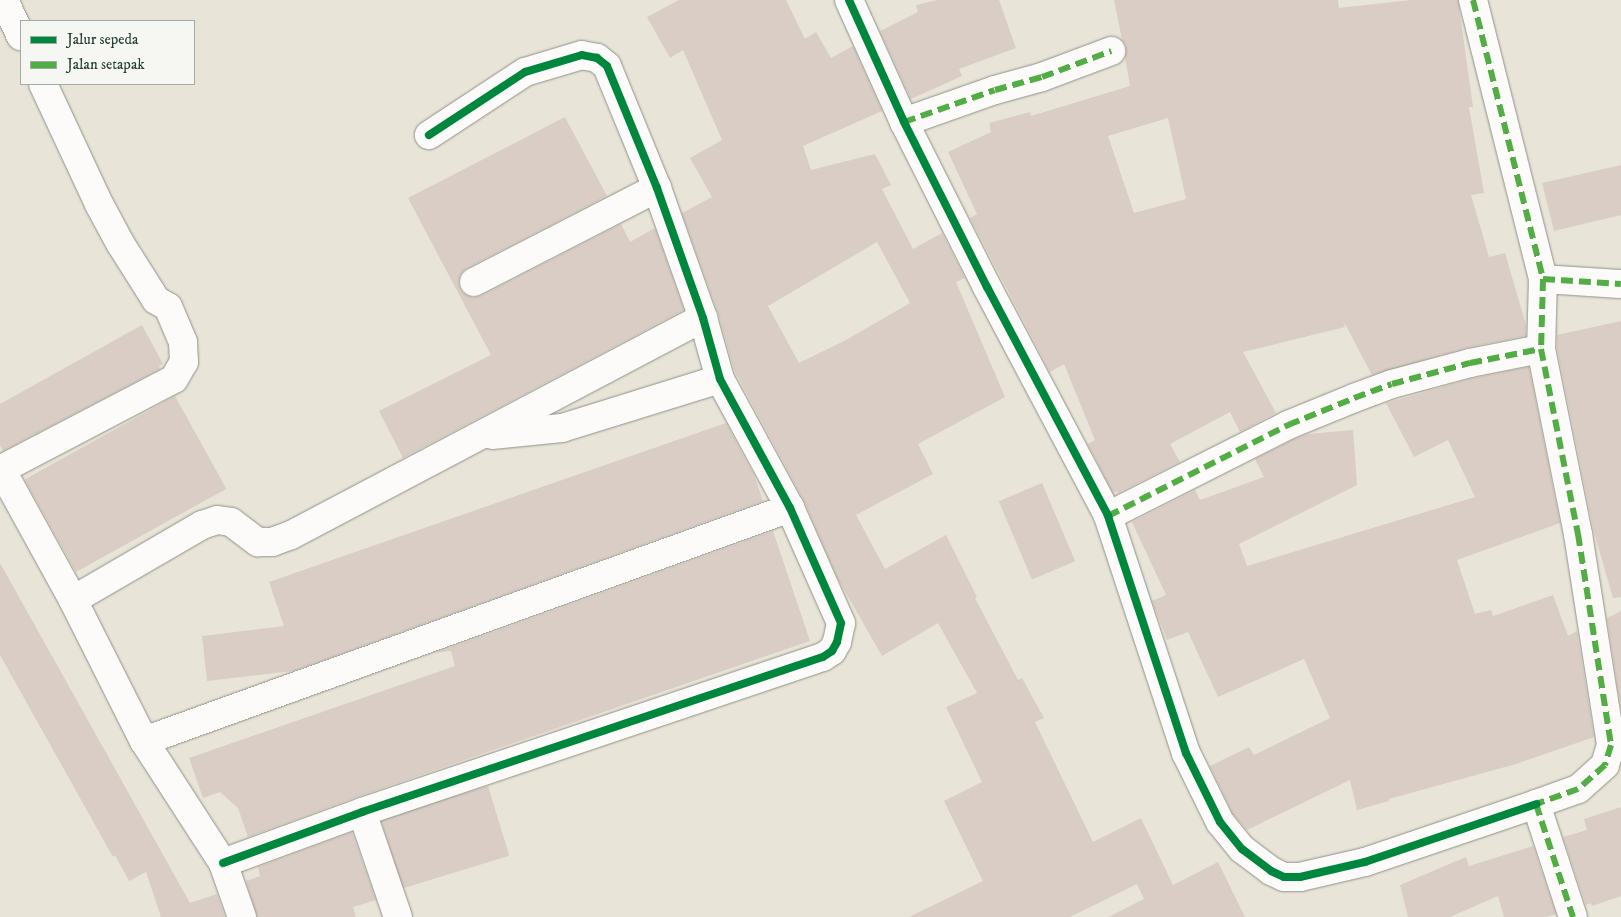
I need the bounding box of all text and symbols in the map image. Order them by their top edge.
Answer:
legend [20,20,195,85]
text: Jalur sepeda [67,30,138,49]
text: Jalan setapak [67,55,145,74]

